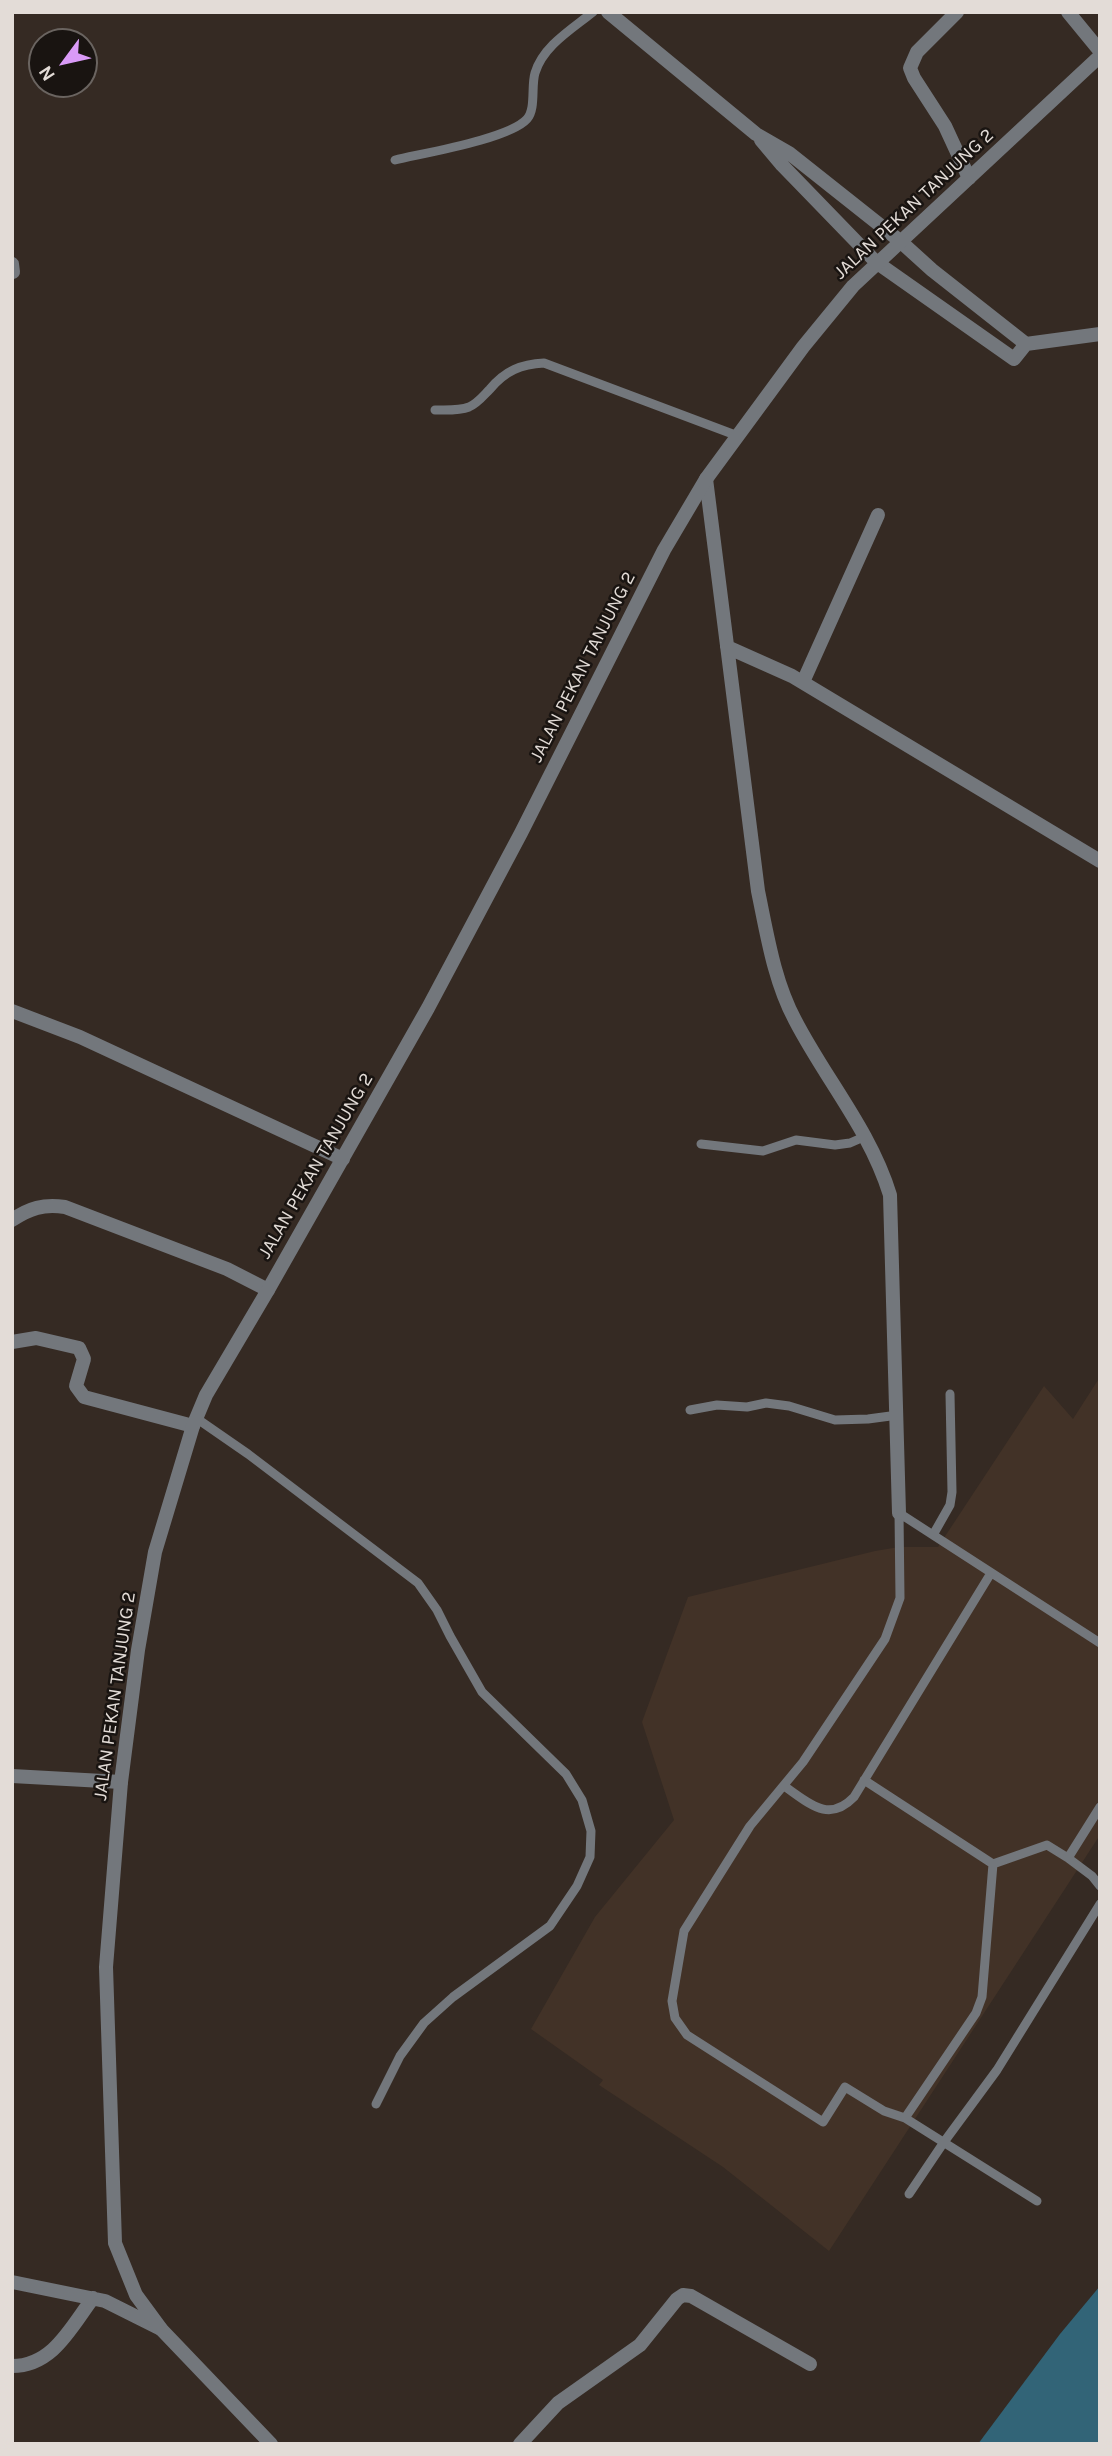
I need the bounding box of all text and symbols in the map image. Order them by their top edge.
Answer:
north arrow [28,28,98,98]
text: N [34,62,60,85]
street label: JALAN PEKAN TANJUNG 2 [829,124,999,284]
street label: JALAN PEKAN TANJUNG 2 [525,568,641,766]
street label: JALAN PEKAN TANJUNG 2 [253,1069,379,1263]
street label: JALAN PEKAN TANJUNG 2 [89,1590,141,1802]

